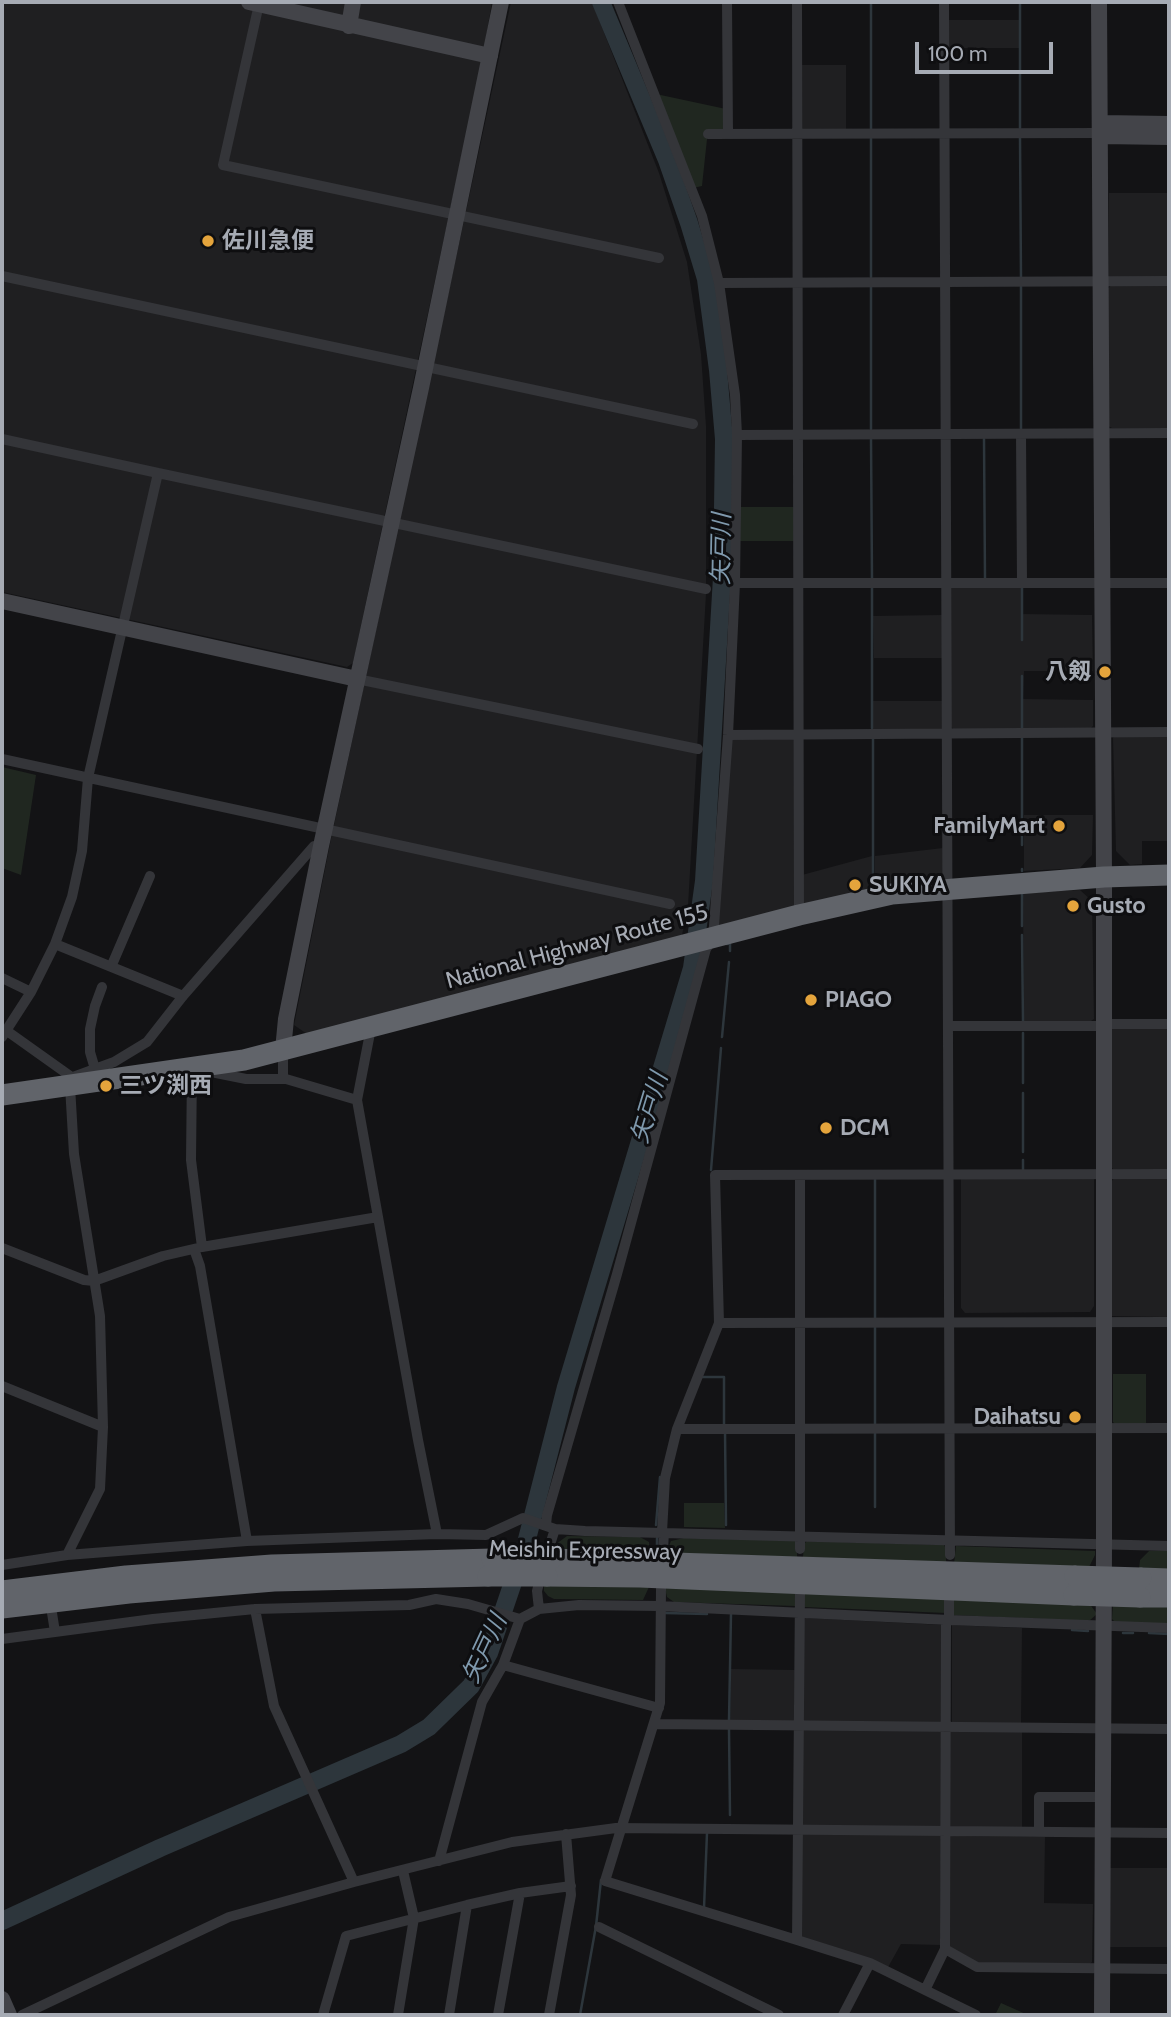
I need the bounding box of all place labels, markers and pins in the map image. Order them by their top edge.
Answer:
place label: 佐川急便 [222,227,314,255]
marker: 佐川急便 [200,233,216,249]
place label: 八剱 [1045,658,1091,686]
marker: 八剱 [1097,664,1113,680]
place label: FamilyMart [933,812,1045,840]
marker: FamilyMart [1051,818,1067,834]
place label: SUKIYA [869,871,947,899]
marker: SUKIYA [847,877,863,893]
place label: Gusto [1087,892,1146,920]
marker: Gusto [1065,898,1081,914]
place label: PIAGO [825,986,892,1014]
marker: PIAGO [803,992,819,1008]
place label: 三ツ渕西 [120,1072,212,1100]
marker: 三ツ渕西 [98,1078,114,1094]
place label: DCM [840,1114,890,1142]
marker: DCM [818,1120,834,1136]
place label: Daihatsu [973,1403,1061,1431]
marker: Daihatsu [1067,1409,1083,1425]

